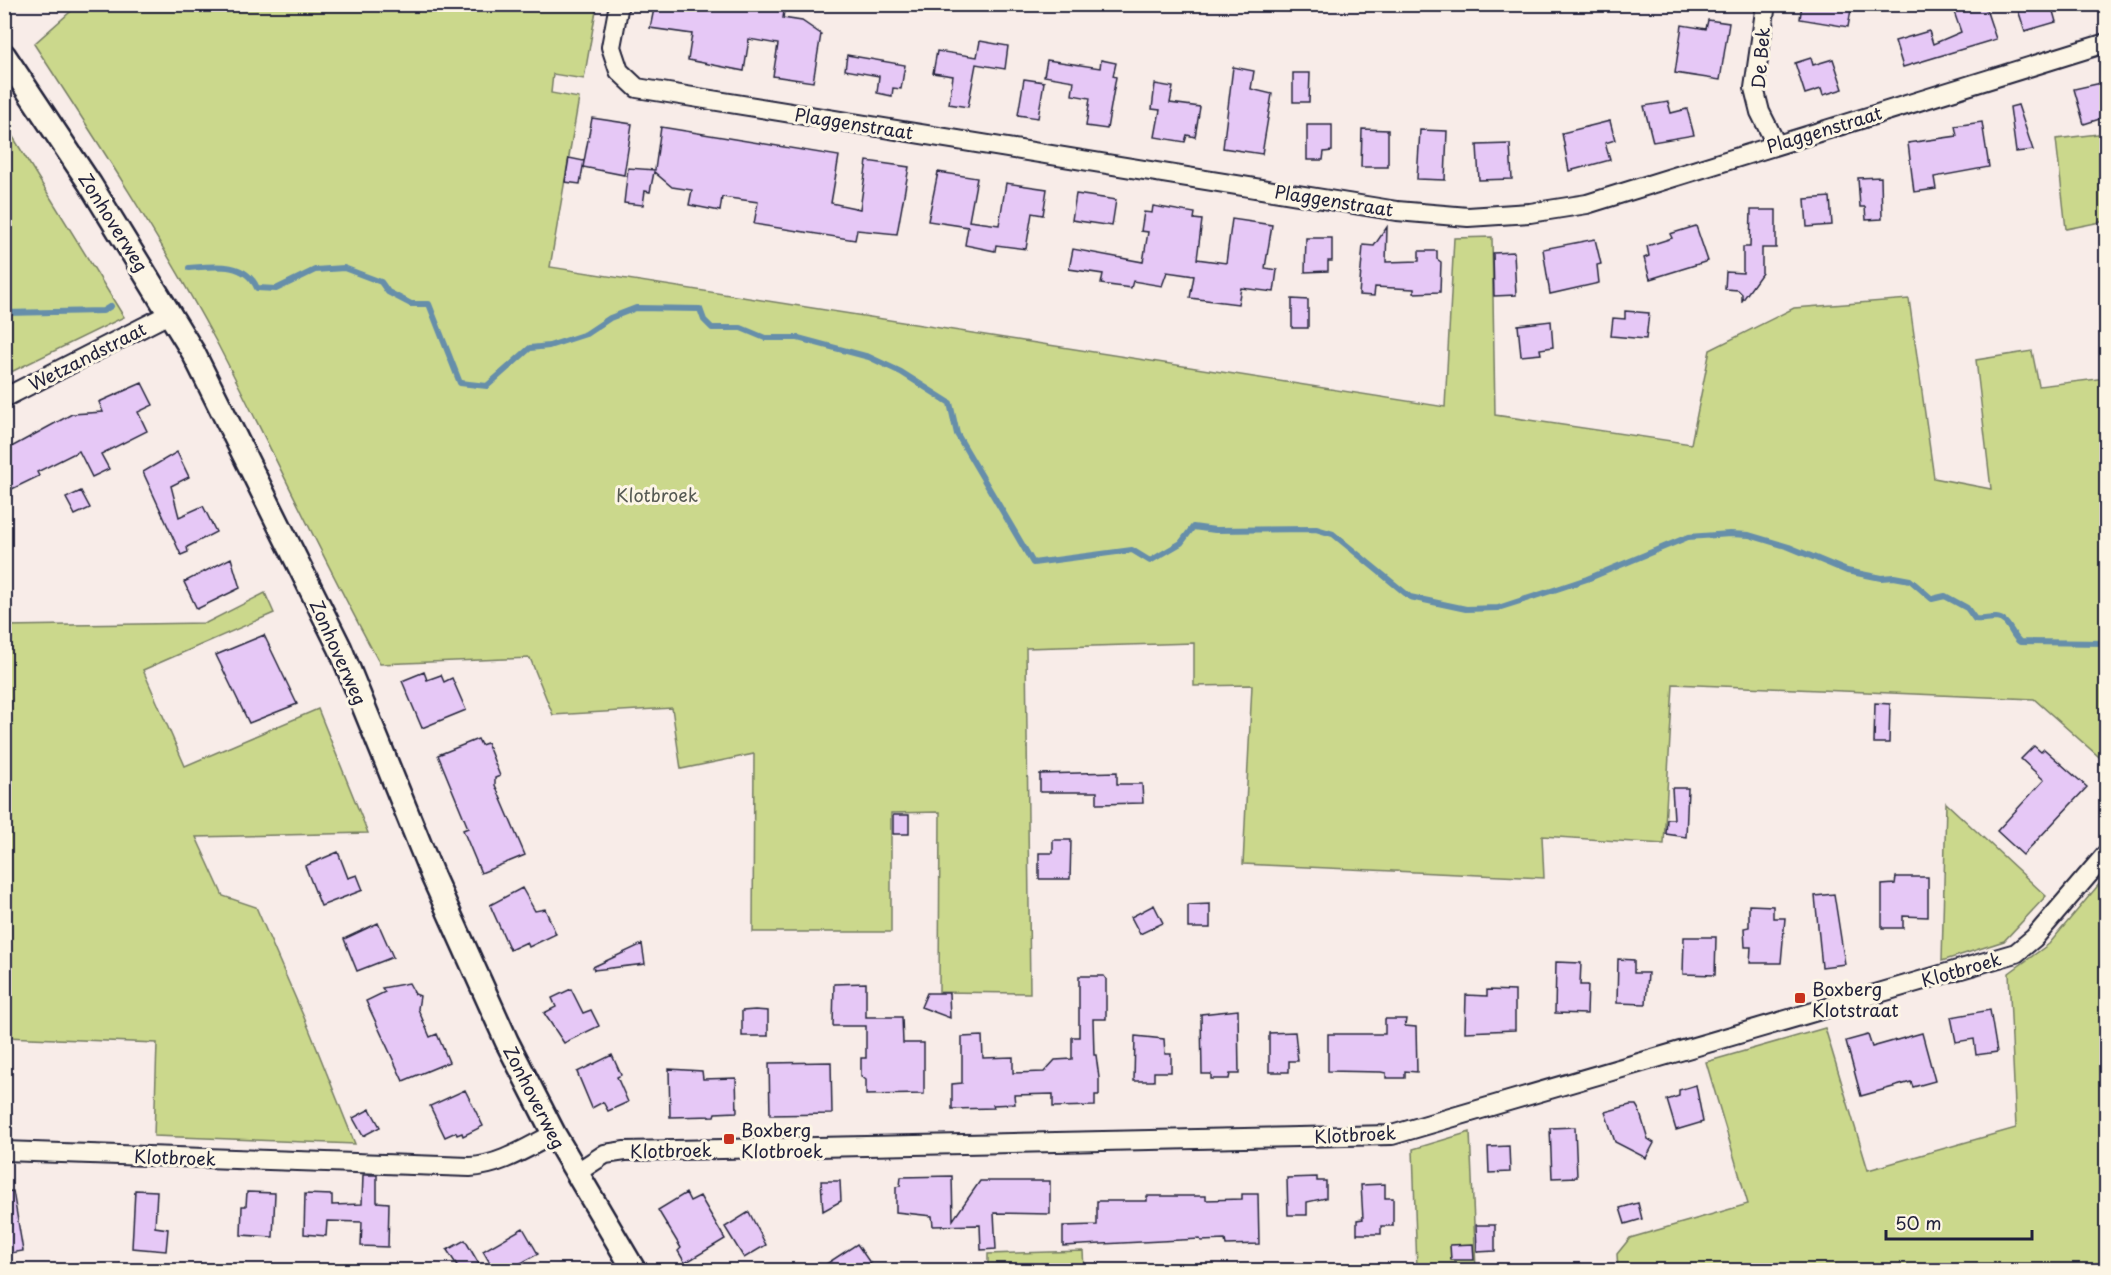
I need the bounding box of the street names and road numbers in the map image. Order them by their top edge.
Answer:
street label: De Bek [1744,26,1776,90]
street label: Plaggenstraat [1763,99,1885,159]
street label: Plaggenstraat [793,100,915,146]
street label: Zonhoverweg [73,167,155,277]
street label: Plaggenstraat [1273,177,1395,223]
street label: Wetzandstraat [24,315,151,397]
street label: Zonhoverweg [304,595,374,709]
street label: Klotbroek [1918,945,2004,993]
street label: Zonhoverweg [497,1041,573,1153]
street label: Klotbroek [1313,1118,1397,1150]
street label: Klotbroek [630,1136,712,1164]
street label: Klotbroek [134,1142,216,1172]

